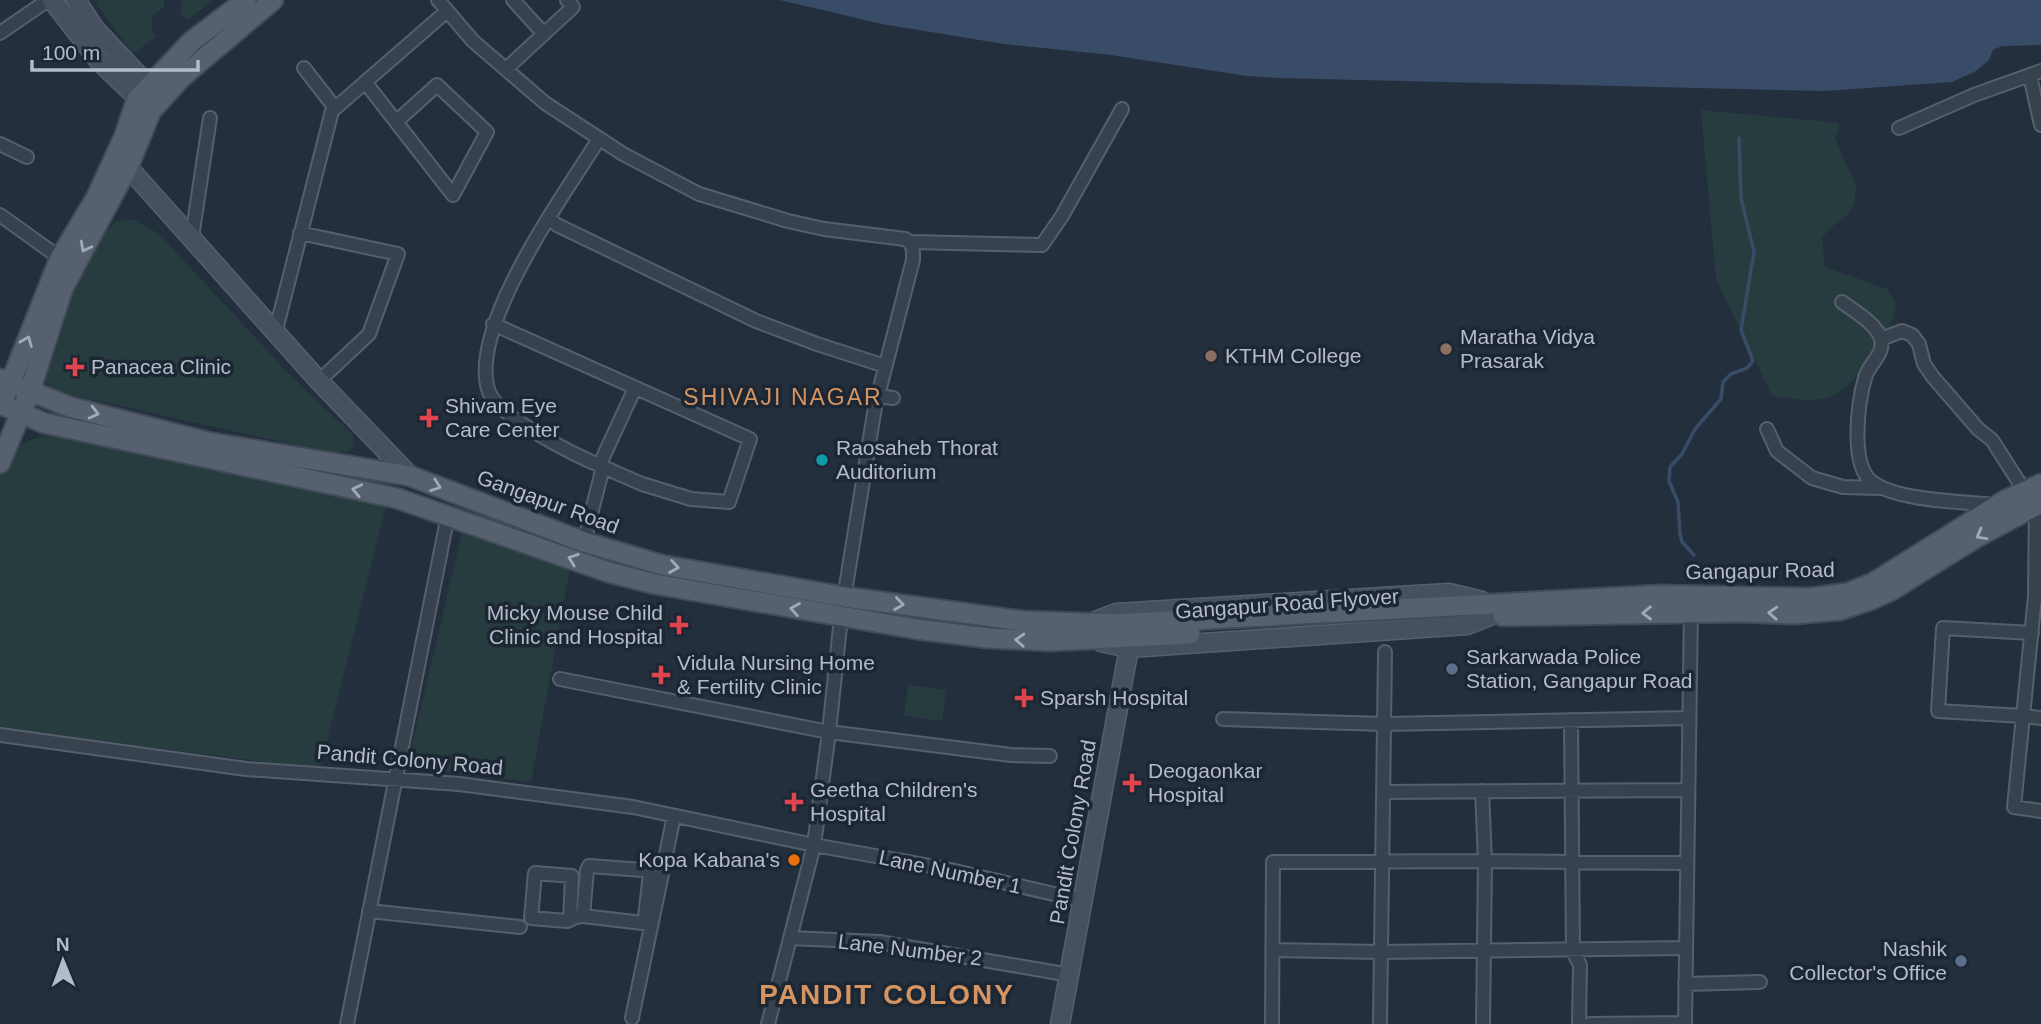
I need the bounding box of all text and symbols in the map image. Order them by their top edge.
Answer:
scale bar [32,28,198,72]
text: 100 m [42,41,100,64]
one-way arrow [80,240,93,252]
place label: Maratha Vidya Prasarak [1460,325,1595,372]
one-way arrow [18,336,32,348]
marker: Maratha Vidya Prasarak [1438,341,1454,357]
place label: KTHM College [1225,344,1362,367]
marker: KTHM College [1203,348,1219,364]
place label: Panacea Clinic [91,355,231,378]
marker: Panacea Clinic [65,357,85,377]
district label: SHIVAJI NAGAR [683,384,883,410]
place label: Shivam Eye Care Center [445,394,559,441]
one-way arrow [88,405,100,419]
marker: Shivam Eye Care Center [419,408,439,428]
place label: Raosaheb Thorat Auditorium [836,436,998,483]
marker: Raosaheb Thorat Auditorium [814,452,830,468]
street label: Gangapur Road [474,465,622,538]
one-way arrow [429,478,442,492]
one-way arrow [351,483,363,498]
one-way arrow [1975,527,1988,540]
one-way arrow [568,554,580,568]
street label: Gangapur Road [1685,558,1835,583]
one-way arrow [668,559,680,574]
street label: Gangapur Road Flyover [1174,584,1400,623]
one-way arrow [893,597,904,612]
place label: Micky Mouse Child Clinic and Hospital [487,601,663,648]
one-way arrow [789,602,801,617]
one-way arrow [1641,605,1651,621]
one-way arrow [1767,606,1778,621]
marker: Micky Mouse Child Clinic and Hospital [669,615,689,635]
one-way arrow [1014,632,1025,647]
place label: Sarkarwada Police Station, Gangapur Road [1466,645,1693,692]
place label: Vidula Nursing Home & Fertility Clinic [677,651,875,698]
marker: Sarkarwada Police Station, Gangapur Road [1444,661,1460,677]
marker: Vidula Nursing Home & Fertility Clinic [651,665,671,685]
place label: Sparsh Hospital [1040,686,1188,709]
marker: Sparsh Hospital [1014,688,1034,708]
street label: Pandit Colony Road [1045,738,1100,926]
street label: Pandit Colony Road [316,740,504,779]
place label: Deogaonkar Hospital [1148,759,1262,806]
marker: Deogaonkar Hospital [1122,773,1142,793]
place label: Geetha Children's Hospital [810,778,977,825]
marker: Geetha Children's Hospital [784,792,804,812]
street label: Lane Number 1 [877,845,1023,898]
place label: Kopa Kabana's [638,848,780,871]
marker: Kopa Kabana's [786,852,802,868]
north arrow [28,926,98,996]
street label: Lane Number 2 [837,929,983,970]
text: N [56,934,70,955]
place label: Nashik Collector's Office [1789,937,1947,984]
marker: Nashik Collector's Office [1953,953,1969,969]
district label: PANDIT COLONY [759,979,1015,1010]

